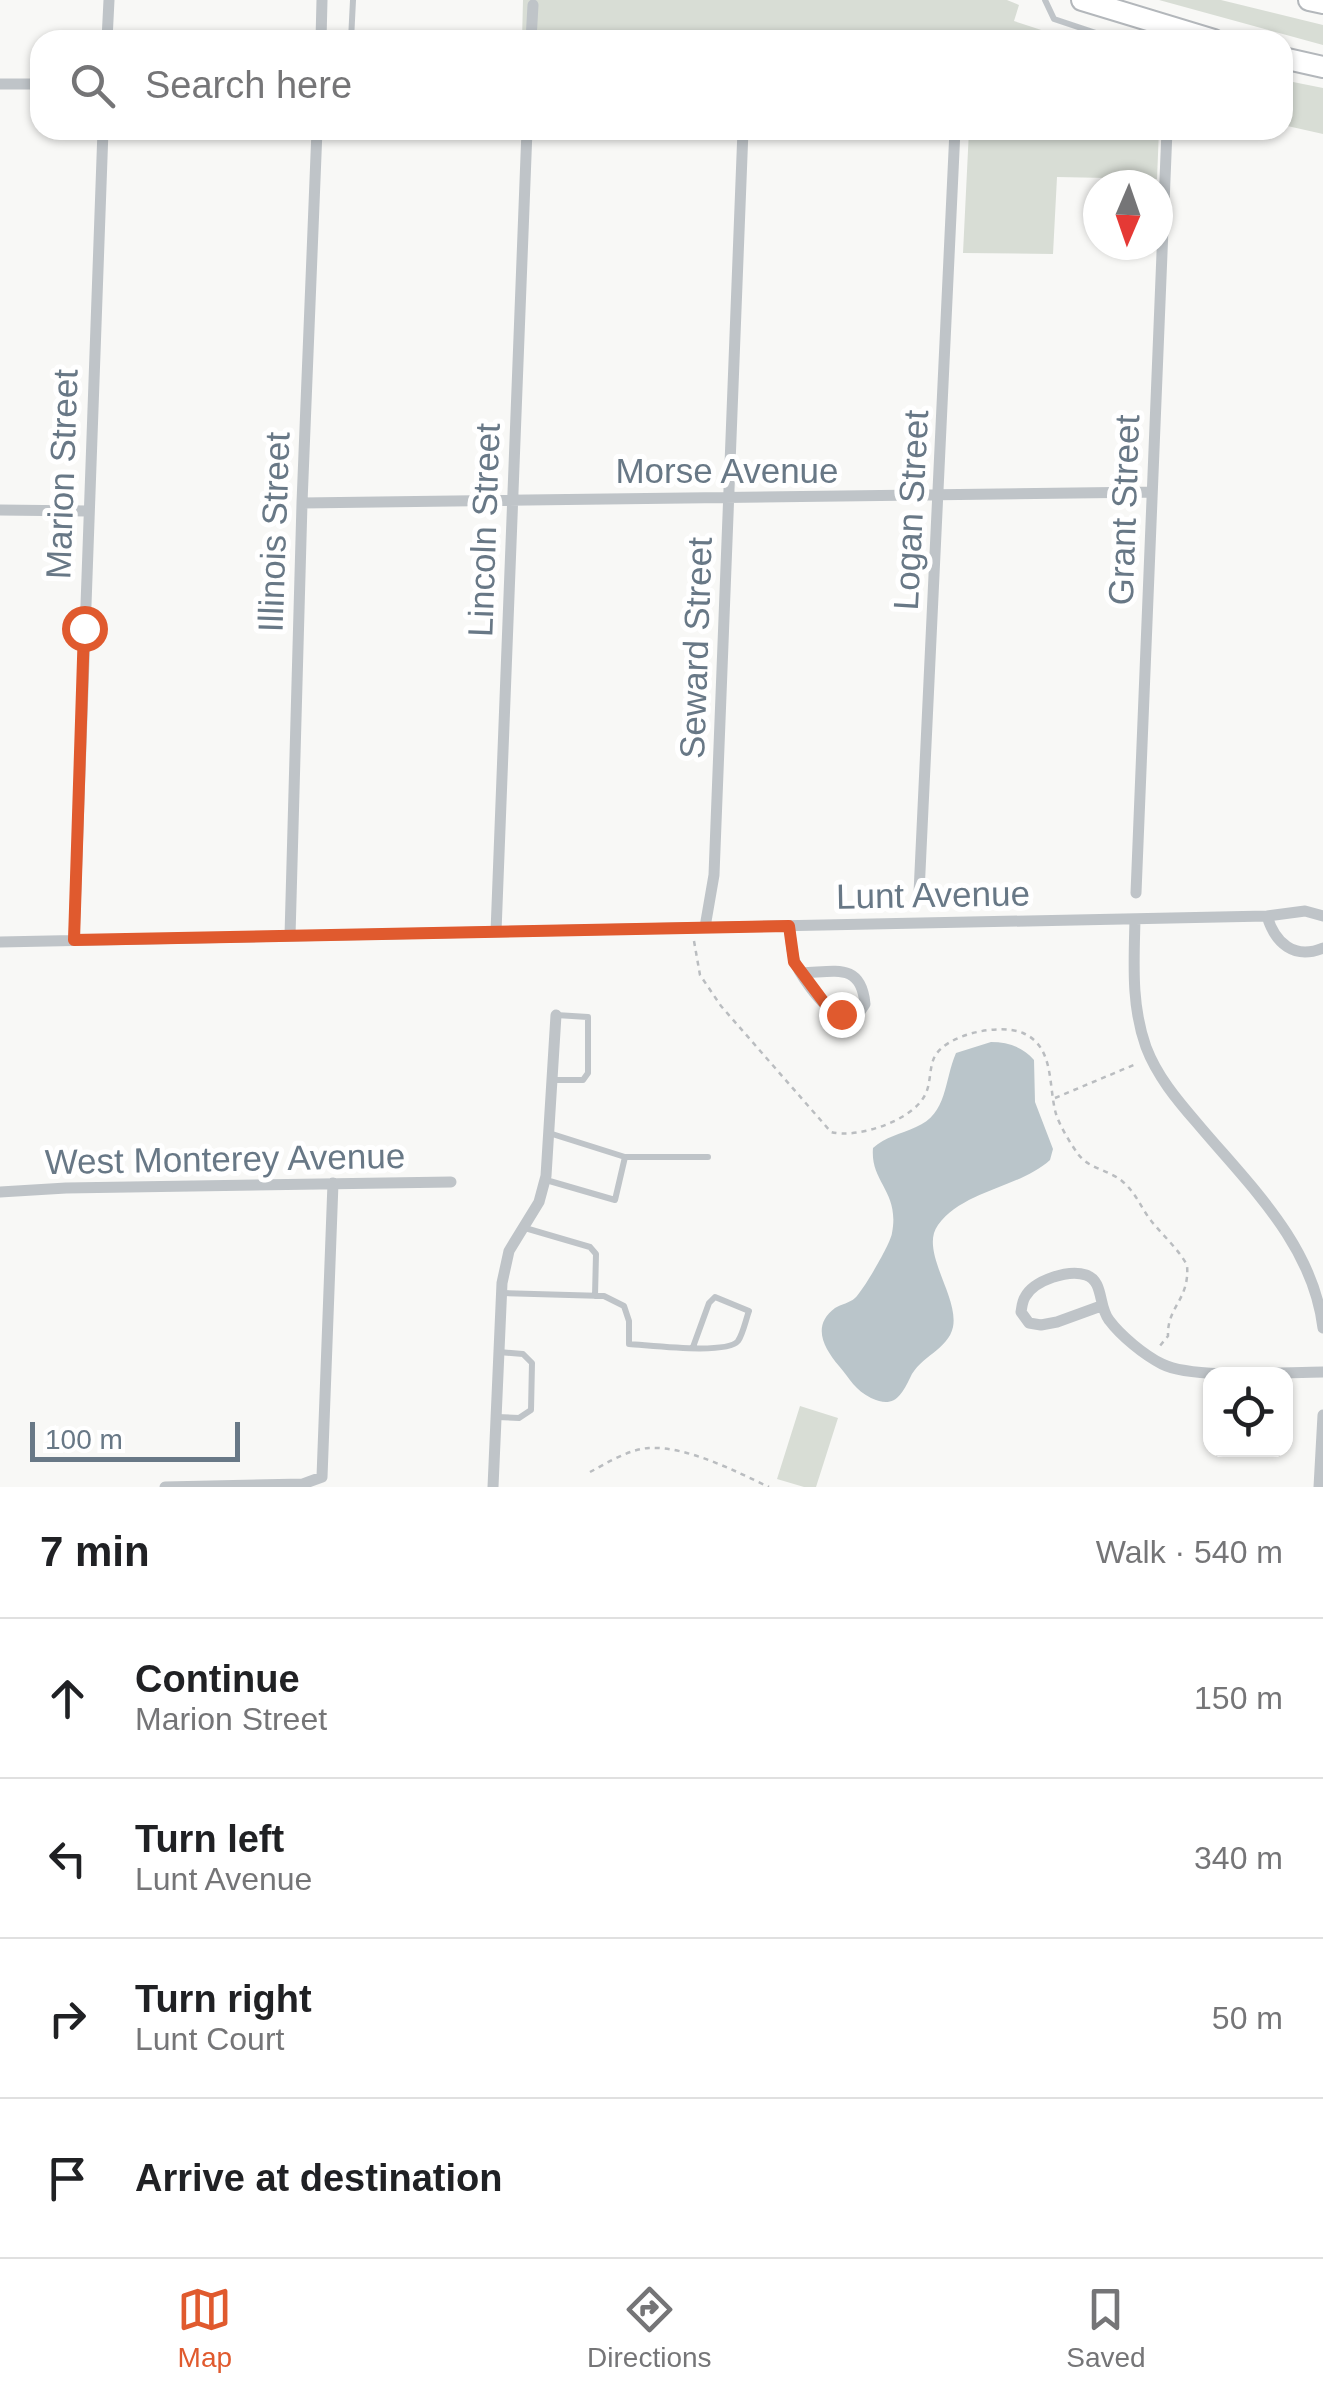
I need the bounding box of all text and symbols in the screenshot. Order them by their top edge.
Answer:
search box [30,30,1293,140]
icon: search [65,58,120,113]
text: Search here [145,64,352,106]
north arrow [1083,170,1173,260]
street label: Marion Street [38,368,85,580]
street label: Logan Street [886,409,935,611]
street label: Grant Street [1101,414,1146,606]
street label: Lincoln Street [460,422,507,638]
street label: Illinois Street [251,431,296,633]
street label: Morse Avenue [615,451,839,490]
street label: Seward Street [672,536,719,759]
route start [62,606,108,652]
street label: Lunt Avenue [836,873,1030,916]
route end [819,992,865,1038]
street label: West Monterey Avenue [44,1136,406,1181]
map controls [1203,1367,1293,1457]
button: locate [1203,1367,1293,1457]
scale bar [30,1417,240,1462]
text: 100 m [45,1424,123,1455]
text: 7 min [40,1528,150,1575]
text: Walk · 540 m [1096,1534,1283,1570]
text: Continue [135,1658,300,1700]
icon: ahead [40,1671,95,1726]
text: 150 m [1194,1680,1283,1716]
text: Marion Street [135,1701,327,1737]
text: Turn left [135,1818,284,1860]
icon: left [40,1831,95,1886]
text: 340 m [1194,1840,1283,1876]
text: Lunt Avenue [135,1861,312,1897]
text: Turn right [135,1978,312,2020]
icon: right [40,1991,95,2046]
text: 50 m [1212,2000,1283,2036]
text: Lunt Court [135,2021,284,2057]
icon: arrive [40,2151,95,2206]
text: Arrive at destination [135,2157,502,2199]
tab: Map [177,2282,232,2374]
tab: Directions [587,2282,712,2374]
tab: Saved [1066,2282,1146,2374]

